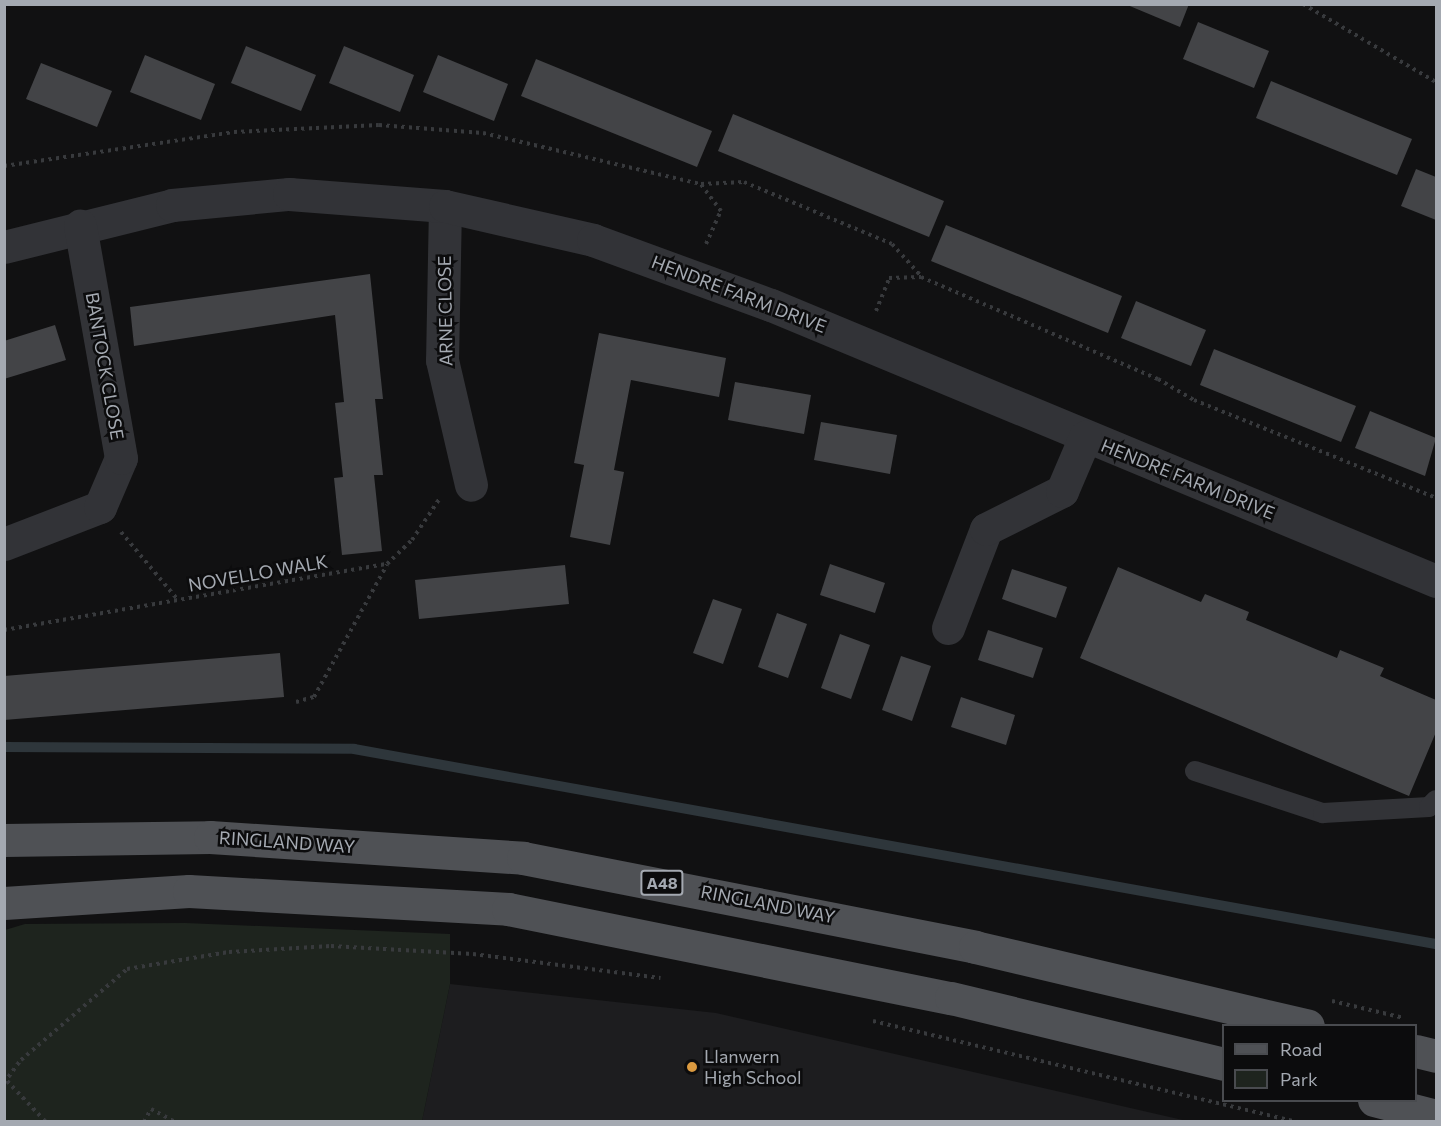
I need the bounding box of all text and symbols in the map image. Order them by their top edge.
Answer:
street label: HENDRE FARM DRIVE [649,251,829,337]
street label: ARNE CLOSE [433,256,457,366]
street label: BANTOCK CLOSE [81,291,129,441]
street label: HENDRE FARM DRIVE [1098,434,1278,524]
street label: NOVELLO WALK [187,550,329,596]
street label: RINGLAND WAY [218,826,356,858]
road number: A48 [640,870,684,896]
street label: RINGLAND WAY [699,880,837,928]
legend [1222,1024,1417,1102]
text: Road [1280,1038,1322,1060]
place label: Llanwern High School [704,1046,801,1088]
marker: Llanwern High School [685,1060,699,1074]
text: Park [1280,1068,1318,1090]

